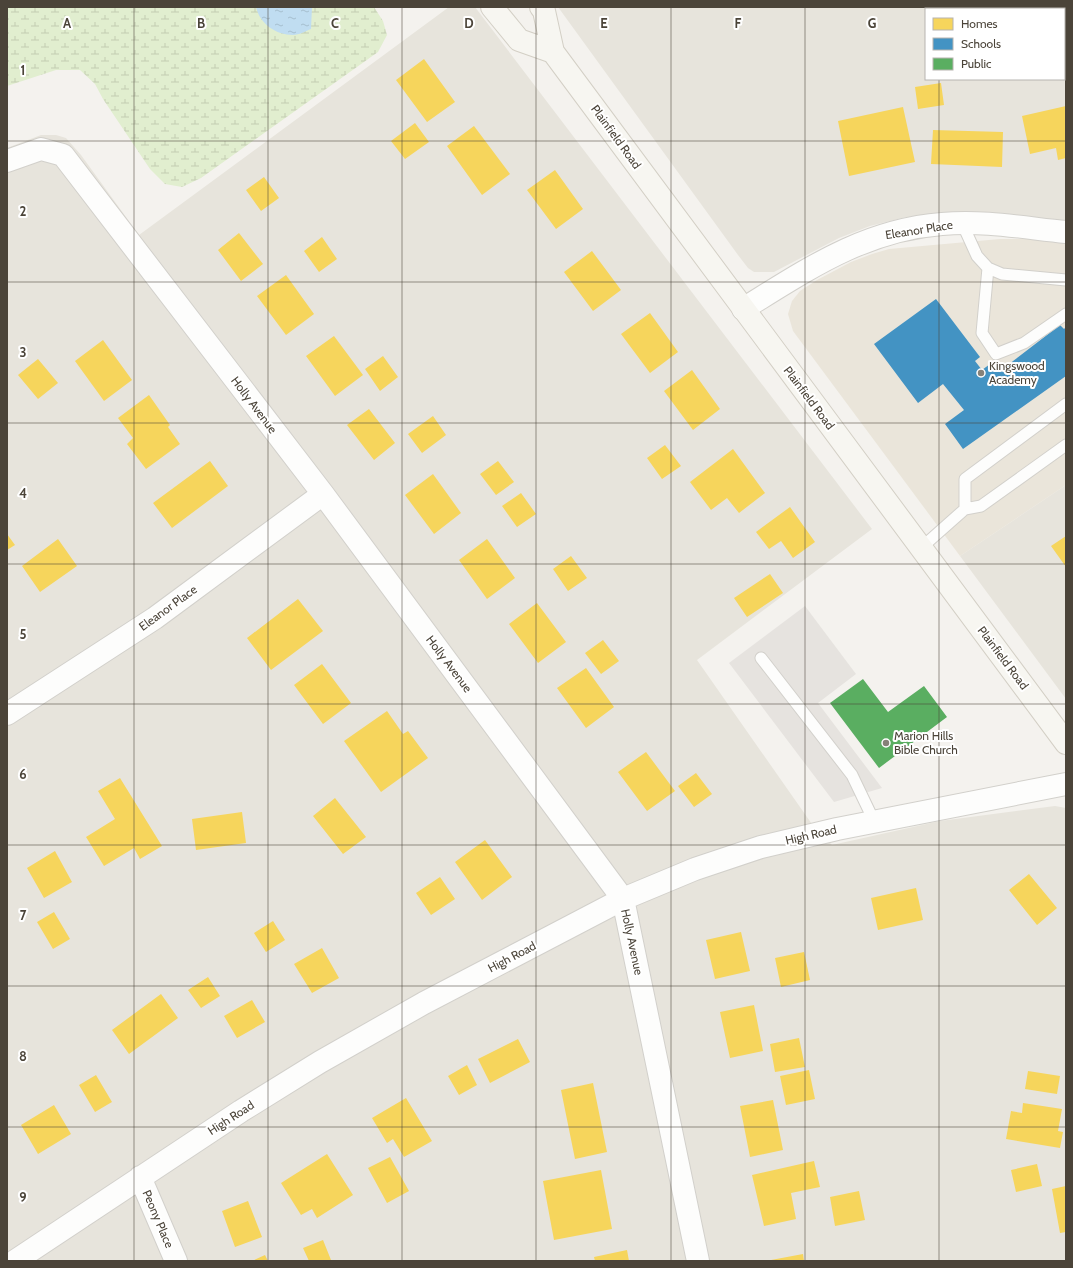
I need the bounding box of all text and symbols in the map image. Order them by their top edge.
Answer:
legend [925,8,1065,80]
text: A [63,15,72,31]
text: B [197,15,205,31]
text: C [331,15,339,31]
text: D [464,15,474,31]
text: E [600,15,608,31]
text: F [735,15,742,31]
text: G [868,15,877,31]
text: Homes [961,16,998,31]
text: Schools [961,36,1001,51]
text: Public [961,56,992,71]
text: 1 [21,62,25,78]
street label: Plainfield Road [588,102,645,172]
text: 2 [20,203,27,219]
street label: Eleanor Place [884,217,954,242]
text: 3 [19,344,27,360]
place label: Kingswood Academy [989,358,1045,387]
street label: Plainfield Road [781,363,838,432]
marker: Kingswood Academy [976,368,986,378]
street label: Holly Avenue [228,373,281,436]
text: 4 [19,485,27,501]
street label: Eleanor Place [136,582,200,634]
street label: Plainfield Road [975,623,1032,692]
text: 5 [20,626,27,642]
street label: Holly Avenue [423,632,476,695]
place label: Marion Hills Bible Church [894,728,958,757]
marker: Marion Hills Bible Church [881,738,891,748]
text: 6 [19,766,27,782]
street label: High Road [784,821,838,848]
text: 7 [20,907,27,923]
street label: Holly Avenue [618,907,647,976]
street label: High Road [485,938,538,975]
text: 8 [19,1048,27,1064]
street label: High Road [205,1097,257,1138]
street label: Peony Place [140,1187,177,1250]
text: 9 [19,1189,27,1205]

